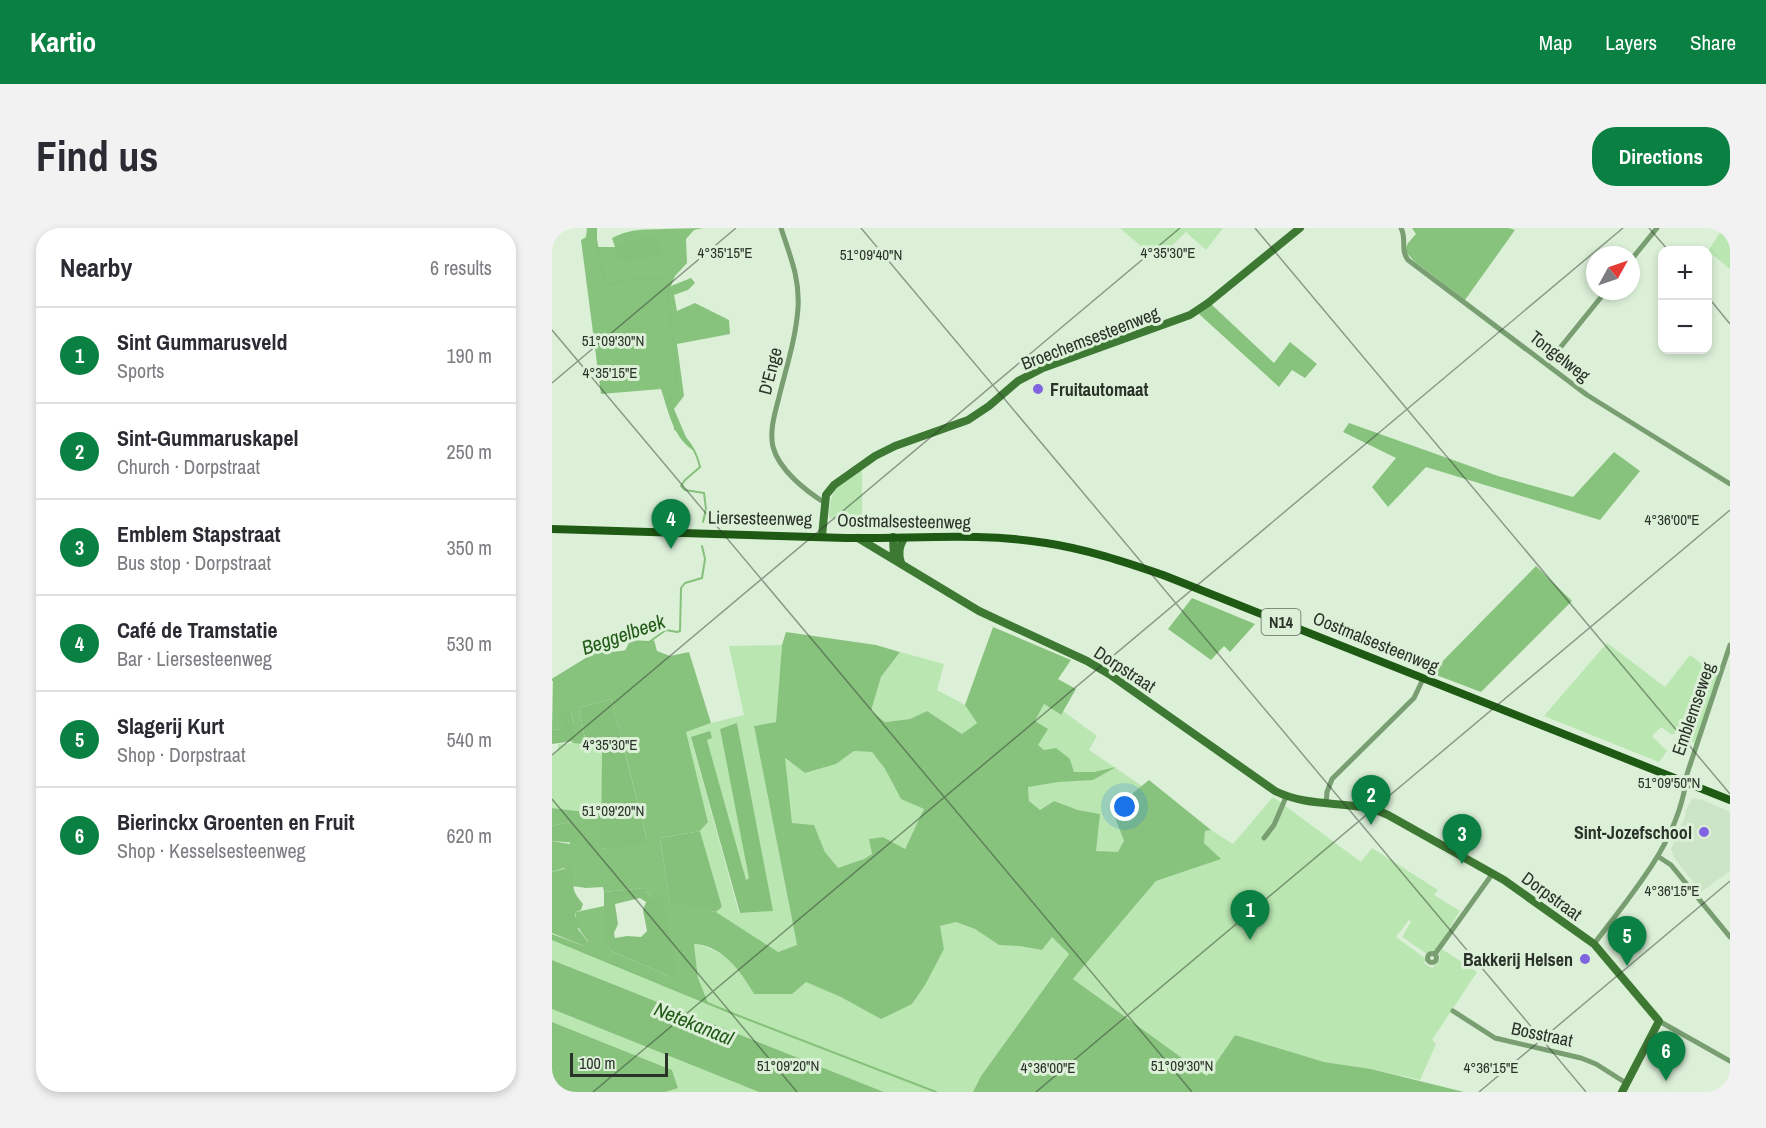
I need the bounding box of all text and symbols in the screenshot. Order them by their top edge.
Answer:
text: Kartio [30,23,96,61]
text: Map [1539,28,1572,57]
text: Layers [1605,28,1657,57]
text: Share [1690,28,1736,57]
button: Directions [1592,127,1730,186]
text: Find us [36,128,158,184]
text: 4°35'15"E [697,242,753,263]
text: 4°35'30"E [1140,242,1196,263]
text: 51°09'40"N [840,244,902,265]
north arrow [1586,246,1640,300]
map controls [1658,246,1712,354]
button: + [1658,246,1712,300]
text: Nearby [60,250,132,285]
text: 6 results [430,254,492,281]
street label: Broechemsesteenweg [1017,300,1163,376]
button: − [1658,300,1712,354]
street label: Tongelweg [1525,324,1596,388]
text: Sint Gummarusveld [117,327,287,357]
text: 51°09'30"N [582,330,644,351]
text: 1 [75,342,84,369]
text: 190 m [446,342,492,369]
street label: D'Enge [752,345,788,397]
text: Sports [117,357,164,384]
text: 4°35'15"E [582,362,638,383]
place label: Fruitautomaat [1050,377,1148,402]
marker: Fruitautomaat [1031,382,1045,396]
text: Sint-Gummaruskapel [117,423,298,453]
text: 2 [75,438,84,465]
text: 250 m [446,438,492,465]
text: Church · Dorpstraat [117,453,260,480]
pin: 4 [652,500,690,549]
street label: Liersesteenweg [708,505,813,531]
street label: Oostmalsesteenweg [837,507,972,535]
text: 4°36'00"E [1644,509,1700,530]
text: Emblem Stapstraat [117,519,280,549]
text: 3 [75,534,84,561]
text: 350 m [446,534,492,561]
text: Bus stop · Dorpstraat [117,549,271,576]
street label: Oostmalsesteenweg [1309,605,1443,679]
water label: Beggelbeek [578,607,669,661]
road number: N14 [1262,609,1300,635]
text: Café de Tramstatie [117,615,277,645]
text: 4 [75,630,84,657]
text: 530 m [446,630,492,657]
street label: Dorpstraat [1089,640,1161,698]
text: Bar · Liersesteenweg [117,645,272,672]
street label: Emblemseweg [1665,658,1721,759]
text: Slagerij Kurt [117,711,224,741]
text: 5 [75,726,84,753]
text: 540 m [446,726,492,753]
text: 4°35'30"E [582,734,638,755]
text: Shop · Dorpstraat [117,741,246,768]
text: 51°09'50"N [1638,772,1700,793]
pin: 2 [1352,776,1390,825]
your location [1110,792,1139,821]
text: 51°09'20"N [582,800,644,821]
text: Bierinckx Groenten en Fruit [117,807,355,837]
pin: 3 [1442,814,1482,864]
place label: Sint-Jozefschool [1574,820,1692,845]
text: 6 [75,822,84,849]
text: 620 m [446,822,492,849]
marker: Sint-Jozefschool [1697,825,1711,839]
text: Shop · Kesselsesteenweg [117,837,306,864]
street label: Dorpstraat [1517,866,1587,926]
text: 4°36'15"E [1644,880,1700,901]
pin: 1 [1230,890,1270,940]
pin: 5 [1608,916,1646,966]
place label: Bakkerij Helsen [1463,947,1573,972]
marker: Bakkerij Helsen [1578,952,1592,966]
water label: Netekanaal [650,995,738,1051]
street label: Bosstraat [1509,1015,1575,1053]
pin: 6 [1646,1032,1686,1081]
scale bar [570,1050,668,1078]
text: 100 m [579,1052,615,1074]
text: 51°09'20"N [757,1055,819,1076]
text: 51°09'30"N [1151,1055,1213,1076]
text: 4°36'00"E [1020,1057,1076,1078]
text: 4°36'15"E [1463,1057,1519,1078]

